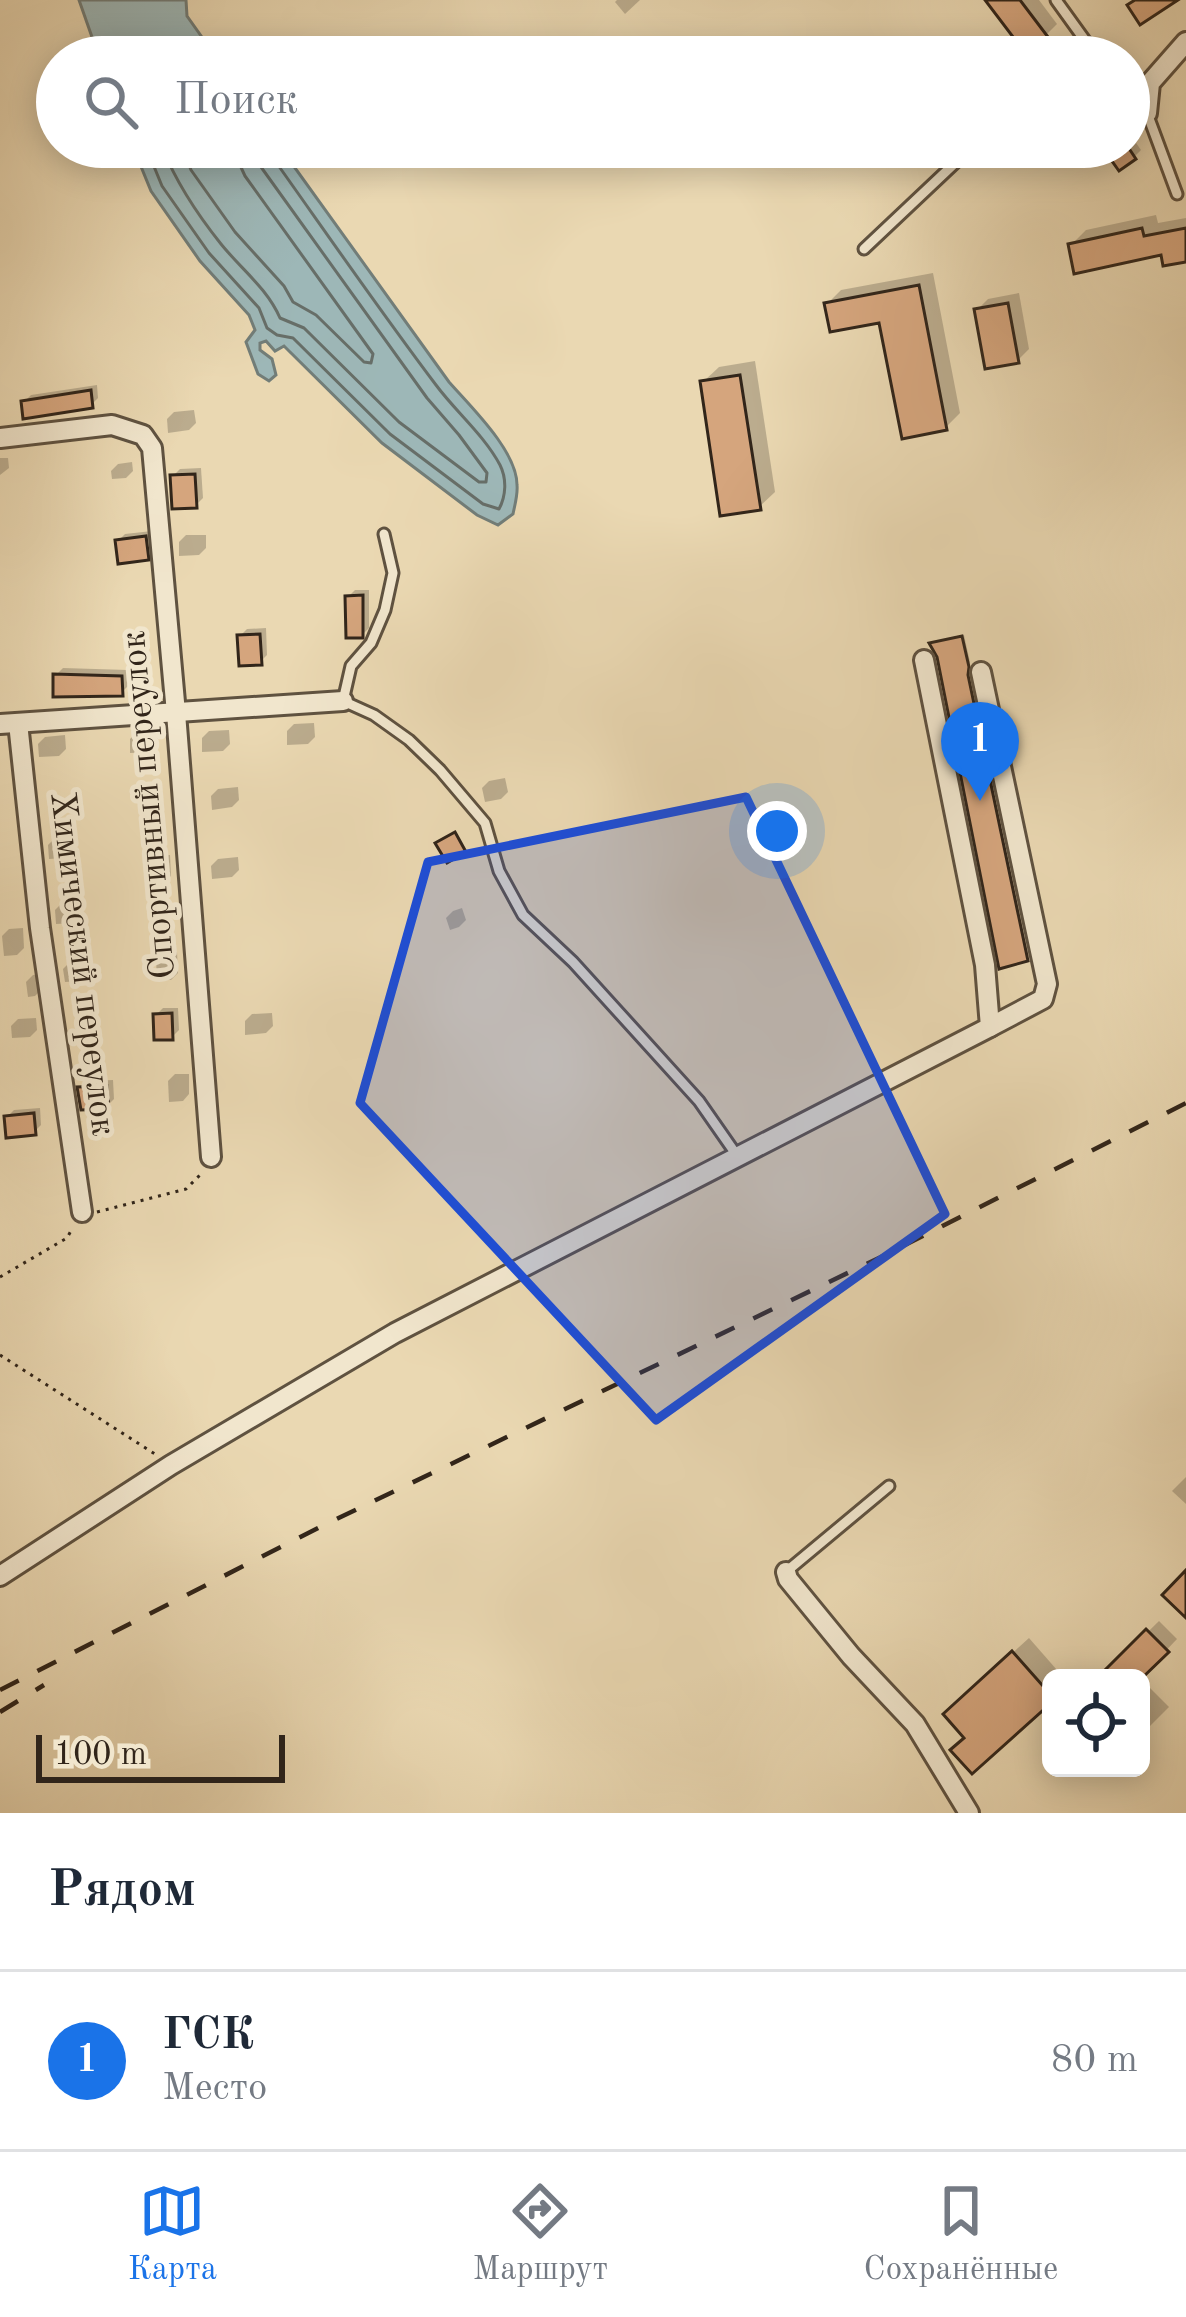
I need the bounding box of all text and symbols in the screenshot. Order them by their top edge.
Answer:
search box [36,36,1150,168]
icon: search [78,69,144,135]
text: Поиск [174,79,298,124]
street label: Спортивный переулок [117,629,183,981]
pin: 1 [941,702,1019,801]
street label: Химический переулок [42,790,120,1138]
your location [747,801,807,861]
map controls [1042,1669,1150,1777]
button: locate [1042,1669,1150,1777]
scale bar [36,1729,285,1782]
text: 100 m [54,1739,147,1772]
text: Рядом [48,1866,196,1917]
text: ГСК [162,2014,254,2059]
text: 1 [76,2041,98,2080]
text: 80 m [1051,2041,1138,2080]
text: Место [162,2069,267,2108]
tab: Карта [128,2178,217,2291]
tab: Маршрут [473,2178,608,2291]
tab: Сохранённые [864,2178,1058,2291]

